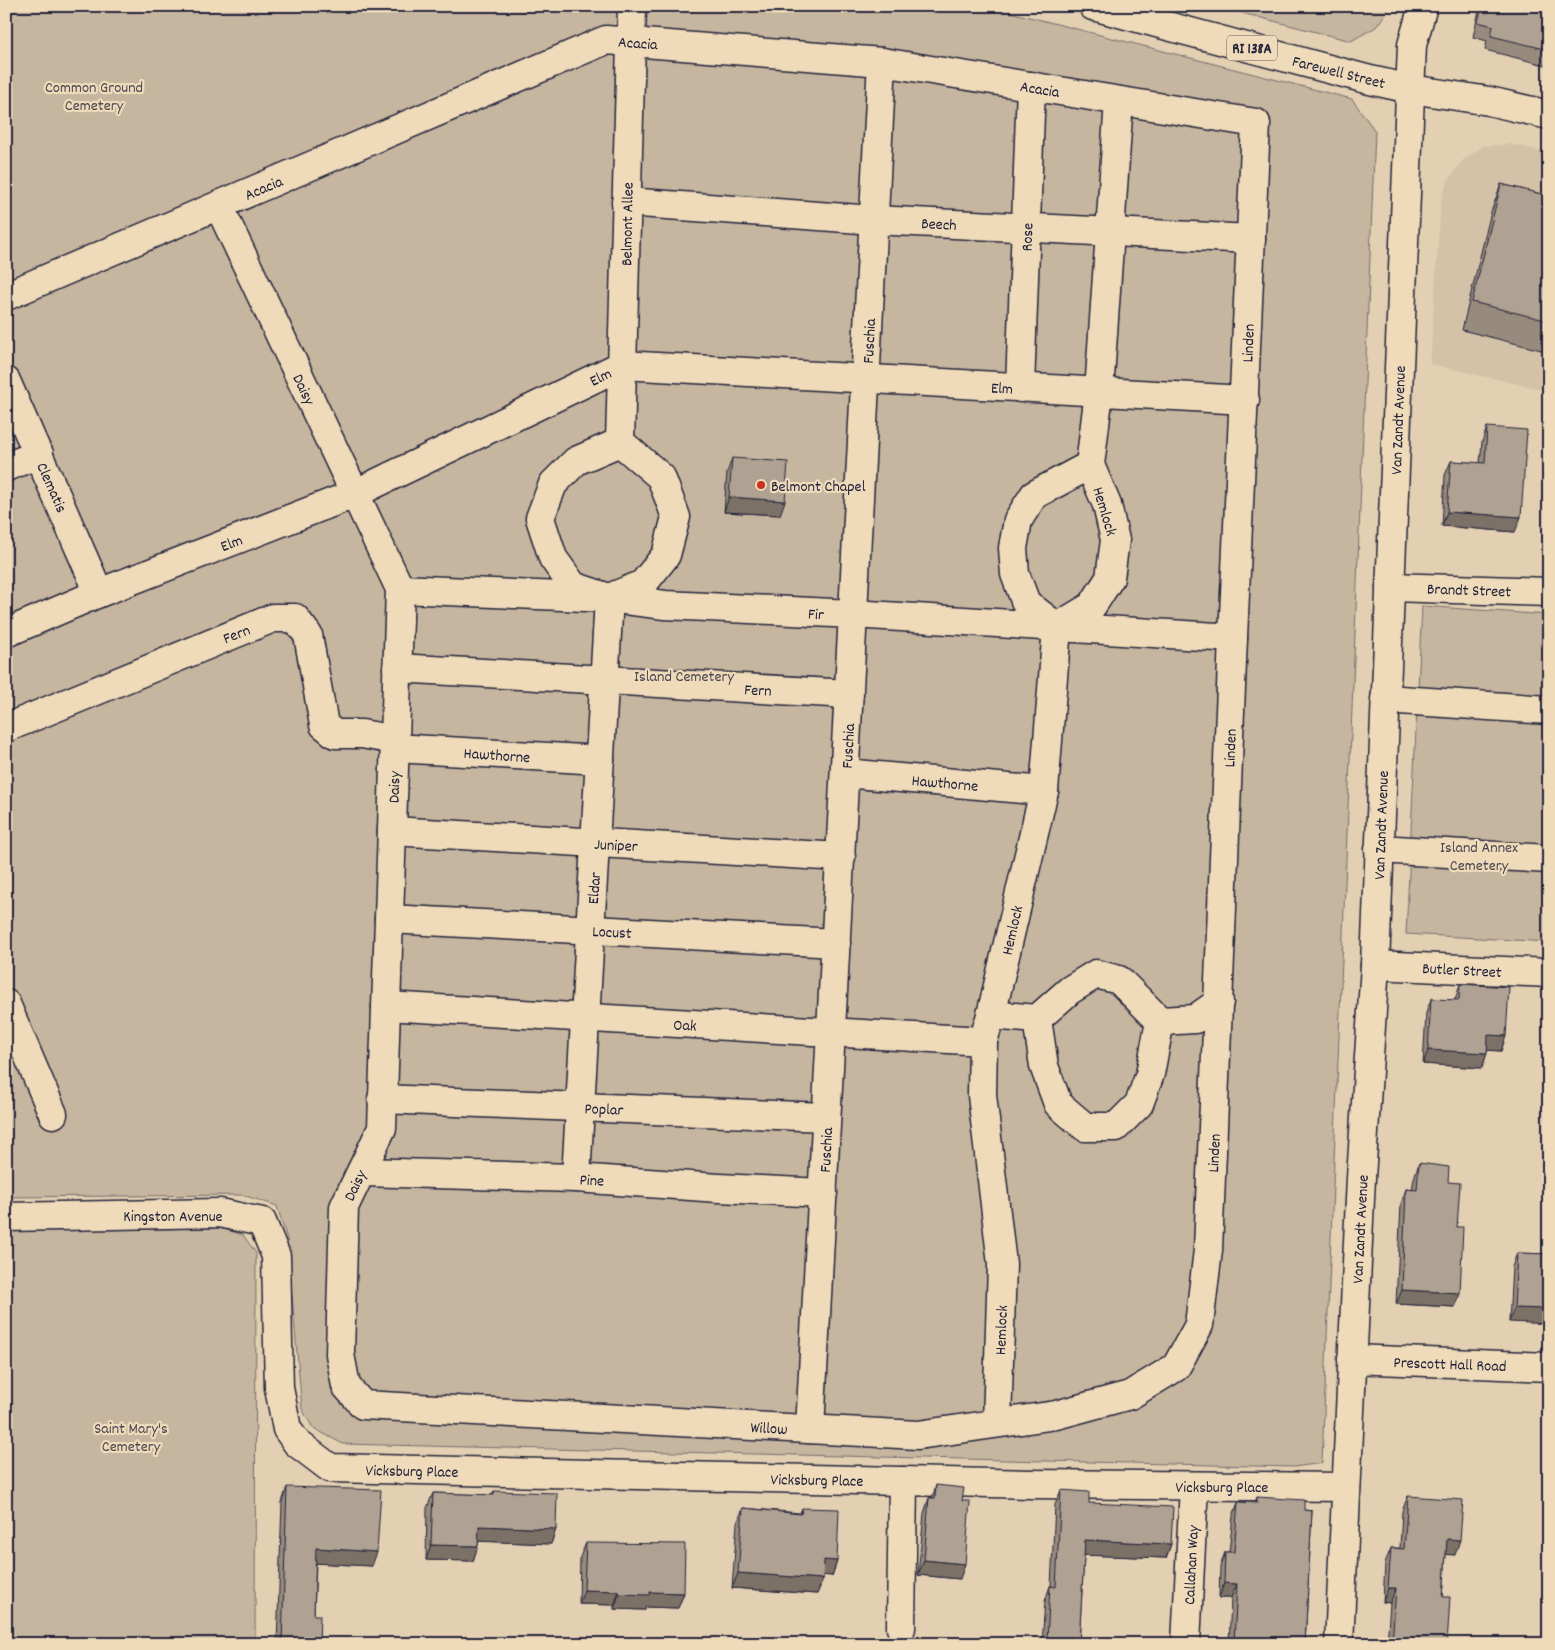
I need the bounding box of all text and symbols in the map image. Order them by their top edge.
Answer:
street label: Acacia [617,32,659,57]
road number: RI 138A [1227,36,1277,60]
street label: Farewell Street [1289,51,1387,96]
street label: Acacia [1018,76,1061,105]
park label: Common Ground Cemetery [45,77,143,118]
street label: Acacia [241,171,287,208]
street label: Belmont Allee [616,182,641,266]
street label: Beech [921,213,957,238]
street label: Rose [1017,222,1040,252]
street label: Fuschia [858,318,883,364]
street label: Linden [1237,323,1262,363]
street label: Elm [586,363,616,393]
street label: Van Zandt Avenue [1386,365,1413,475]
street label: Daisy [286,371,320,410]
street label: Elm [990,377,1013,402]
street label: Clematis [29,459,72,517]
place label: Belmont Chapel [771,476,866,499]
marker: Belmont Chapel [755,479,767,491]
street label: Hemlock [1085,484,1122,539]
street label: Elm [217,530,246,559]
street label: Brandt Street [1426,579,1512,604]
street label: Fir [807,604,825,627]
street label: Fern [220,620,254,651]
park label: Island Cemetery [634,666,734,689]
street label: Fern [744,679,772,704]
street label: Fuschia [837,723,862,769]
street label: Linden [1219,728,1244,768]
street label: Hawthorne [463,743,531,770]
street label: Daisy [383,770,408,803]
street label: Hawthorne [911,770,979,799]
street label: Van Zandt Avenue [1369,770,1396,880]
street label: Juniper [594,834,638,859]
park label: Island Annex Cemetery [1440,837,1518,878]
street label: Eldar [583,871,608,905]
street label: Hemlock [997,904,1030,958]
street label: Locust [591,921,632,946]
street label: Butler Street [1421,958,1502,985]
street label: Oak [673,1014,697,1039]
street label: Poplar [584,1098,624,1123]
street label: Fuschia [815,1127,840,1173]
street label: Linden [1203,1133,1228,1173]
street label: Daisy [339,1166,374,1205]
street label: Pine [579,1169,605,1194]
street label: Van Zandt Avenue [1347,1174,1376,1284]
street label: Kingston Avenue [123,1206,223,1229]
street label: Hemlock [990,1305,1015,1356]
street label: Prescott Hall Road [1393,1352,1507,1379]
street label: Willow [750,1417,788,1442]
park label: Saint Mary's Cemetery [94,1418,168,1459]
street label: Vicksburg Place [365,1460,459,1485]
street label: Vicksburg Place [770,1469,864,1494]
street label: Vicksburg Place [1176,1477,1268,1500]
street label: Callahan Way [1179,1524,1206,1605]

